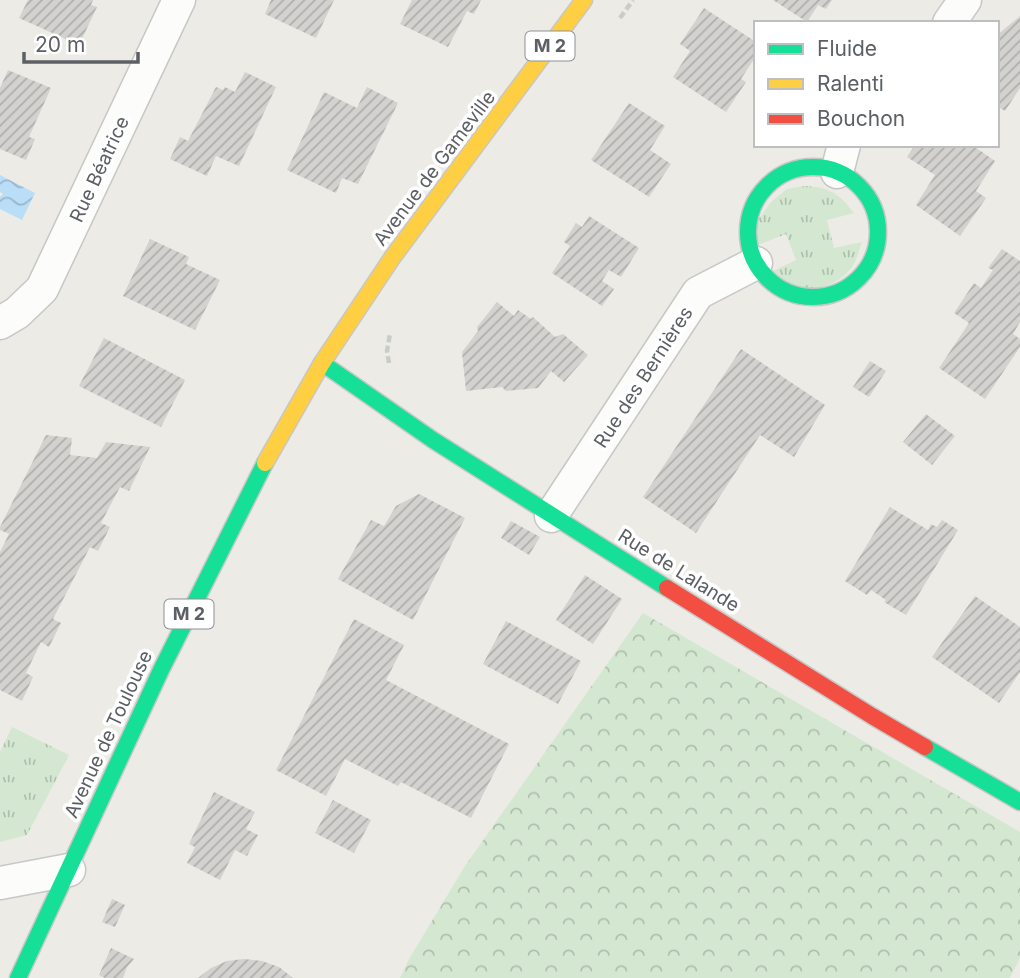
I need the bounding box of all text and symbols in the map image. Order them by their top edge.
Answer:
scale bar [24,21,138,65]
legend [754,21,999,147]
text: 20 m [35,32,85,57]
road number: M 2 [526,32,574,60]
text: Fluide [817,36,877,61]
text: Ralenti [817,71,884,96]
street label: Avenue de Gameville [369,86,500,250]
text: Bouchon [817,106,905,131]
street label: Rue Béatrice [65,112,134,226]
street label: Rue des Bernières [589,302,698,452]
street label: Rue de Lalande [614,524,744,617]
road number: M 2 [164,600,214,628]
street label: Avenue de Toulouse [60,647,157,821]

